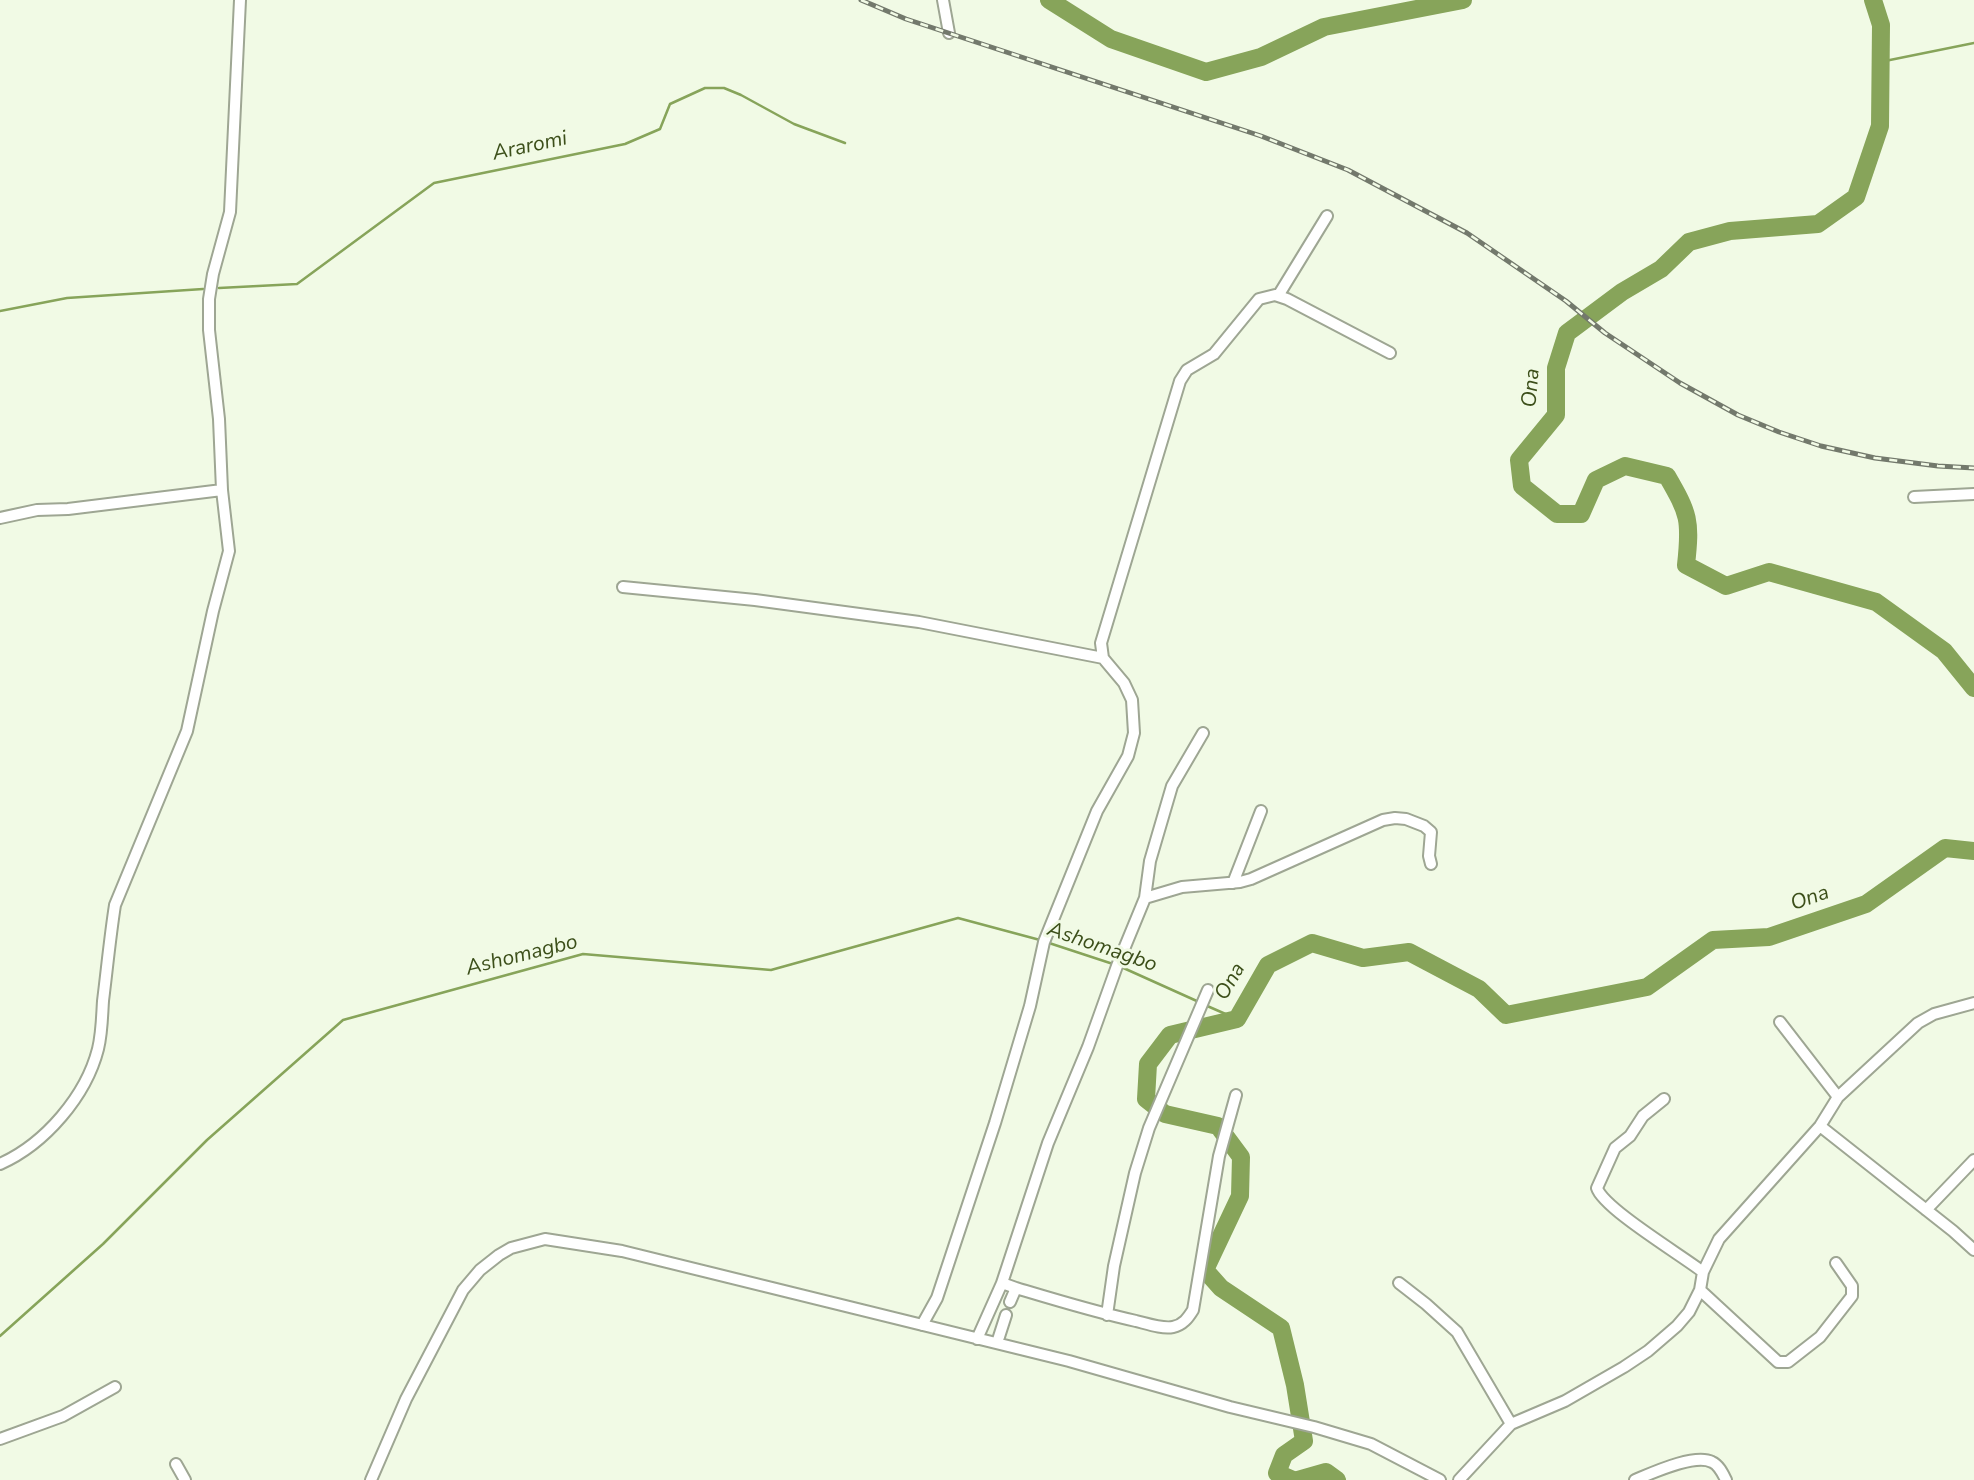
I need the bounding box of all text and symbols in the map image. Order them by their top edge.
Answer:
water label: Araromi [490,127,570,167]
water label: Ona [1518,367,1546,409]
water label: Ona [1787,881,1833,917]
water label: Ashomagbo [1044,917,1160,979]
water label: Ashomagbo [464,930,580,982]
water label: Ona [1210,959,1252,1005]

